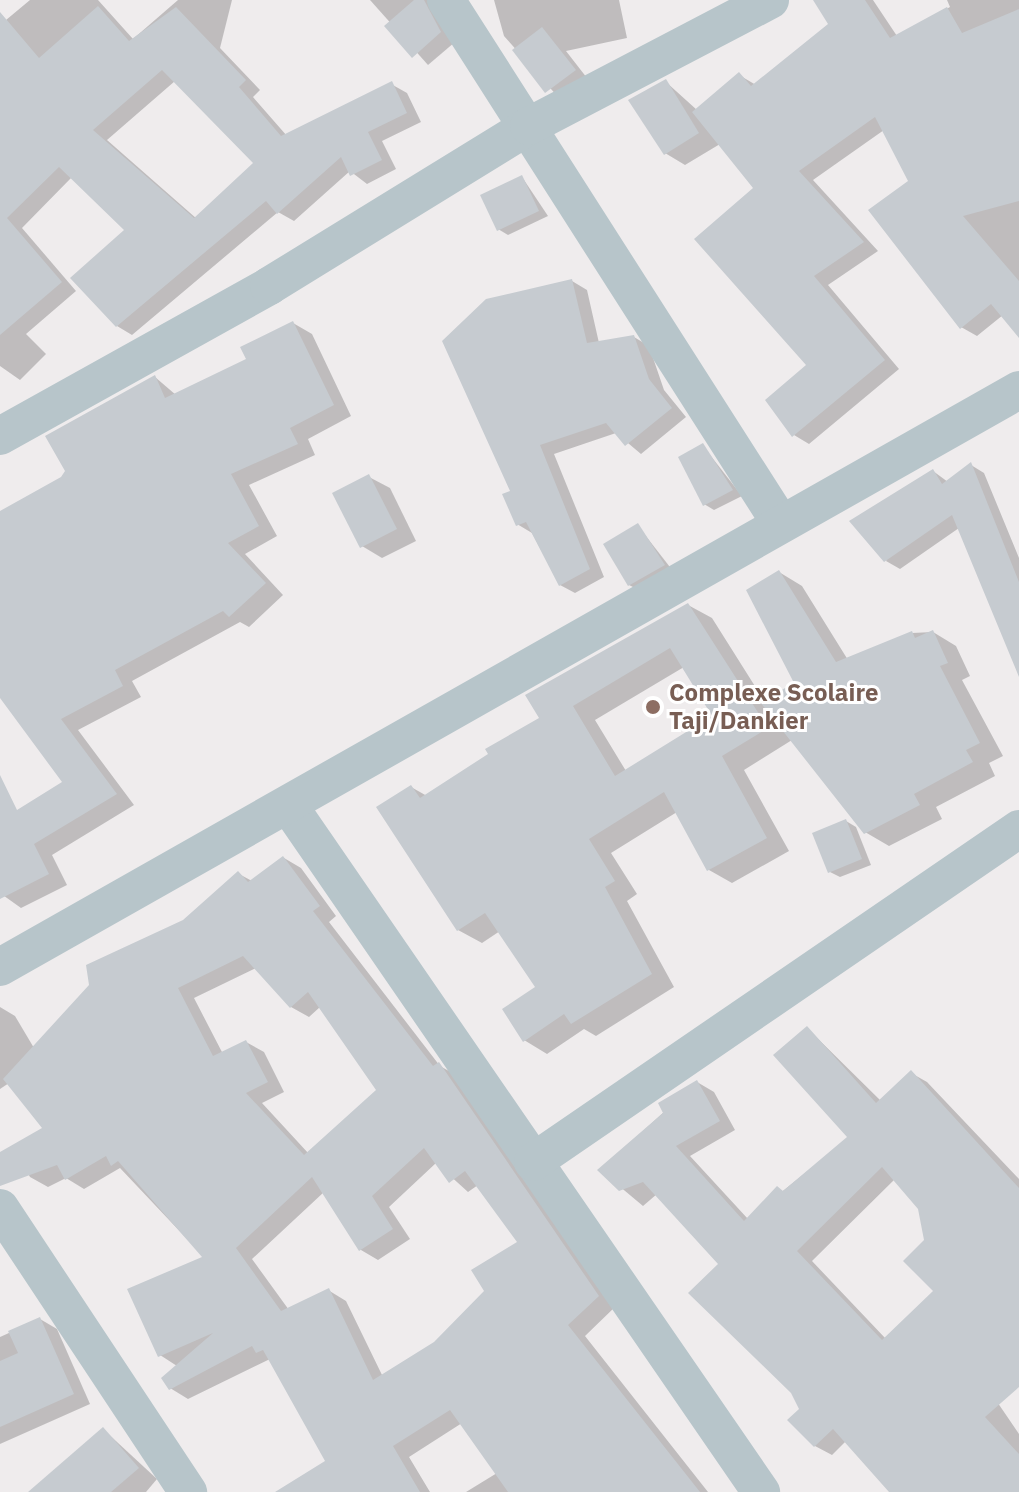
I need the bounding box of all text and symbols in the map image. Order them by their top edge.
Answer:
place label: Complexe Scolaire Taji/Dankier [669,679,878,735]
marker: Complexe Scolaire Taji/Dankier [644,698,662,716]

